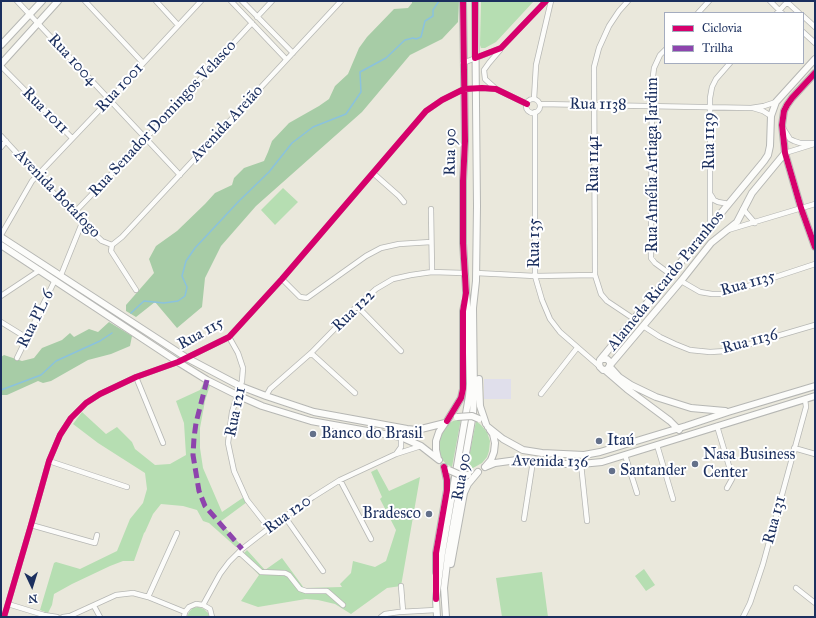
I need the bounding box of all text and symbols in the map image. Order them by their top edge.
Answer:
legend [664,12,804,64]
text: Ciclovia [702,21,742,35]
street label: Rua 1004 [43,30,101,90]
street label: Rua Senador Domingos Velasco [85,37,241,201]
text: Trilha [702,41,733,55]
street label: Rua 1001 [92,59,148,117]
street label: Rua Amélia Artiaga Jardim [643,77,663,253]
street label: Avenida Areião [186,82,268,166]
street label: Rua 1011 [18,84,72,138]
street label: Rua 1138 [569,95,627,115]
street label: Rua 1139 [700,112,720,170]
street label: Rua 90 [441,128,461,176]
street label: Rua 1141 [584,135,604,193]
street label: Avenida Botafogo [10,146,104,242]
street label: Alameda Ricardo Paranhos [604,207,728,355]
street label: Rua 135 [525,218,545,268]
street label: Rua 1135 [718,267,778,301]
street label: Rua 122 [329,286,379,336]
street label: Rua PL 6 [14,287,58,351]
street label: Rua 115 [175,314,227,354]
street label: Rua 1136 [720,325,780,359]
street label: Rua 121 [221,385,251,439]
place label: Banco do Brasil [321,424,423,444]
marker: Banco do Brasil [308,429,318,439]
place label: Itaú [607,431,634,451]
marker: Itaú [594,436,604,446]
place label: Nasa Business Center [703,445,795,483]
street label: Rua 90 [448,452,476,502]
street label: Avenida 136 [512,452,588,472]
marker: Nasa Business Center [690,459,700,469]
place label: Santander [620,461,686,481]
marker: Santander [607,466,617,476]
street label: Rua 120 [261,492,315,538]
street label: Rua 131 [759,494,791,546]
place label: Bradesco [362,504,421,524]
marker: Bradesco [424,509,434,519]
north arrow [12,566,52,606]
text: N [28,592,38,605]

